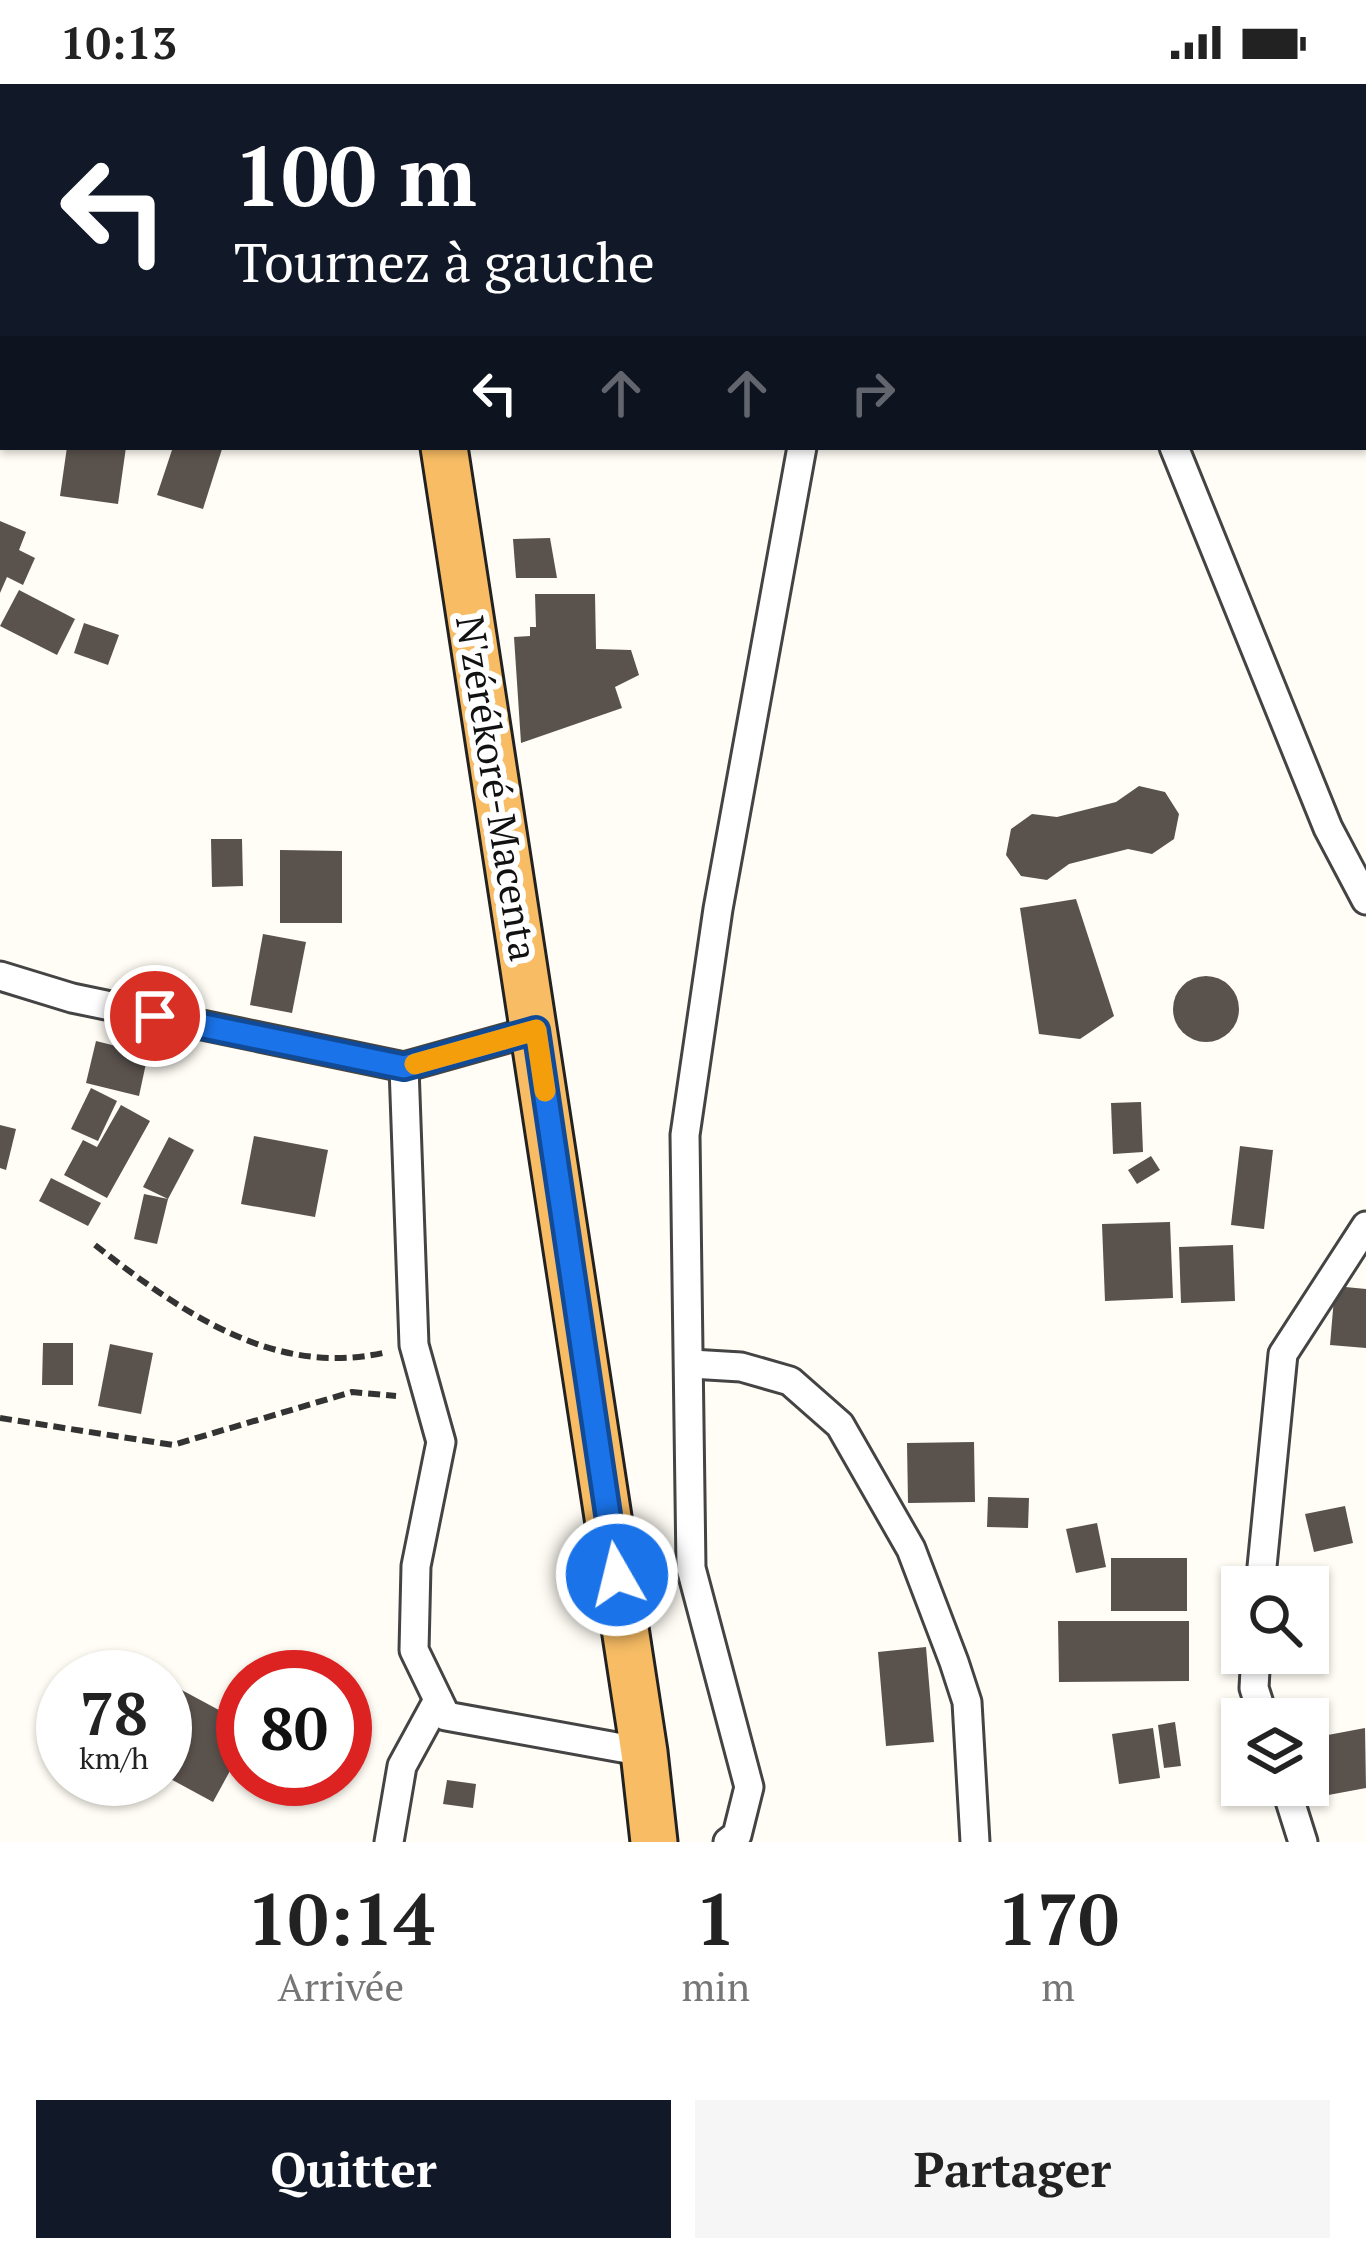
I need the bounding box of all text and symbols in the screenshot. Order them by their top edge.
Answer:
text: 10:13 [60,12,177,72]
text: 100 m [234,119,477,230]
icon: left [36,132,192,288]
text: Tournez à gauche [234,226,655,297]
icon: left [462,360,528,426]
icon: ahead [588,360,654,426]
icon: ahead [714,360,780,426]
icon: right [840,360,906,426]
street label: N'zérékoré-Macenta [445,611,551,965]
pin [104,965,206,1067]
icon: arrive [122,983,188,1049]
position arrow [554,1512,680,1638]
map controls [1221,1566,1329,1806]
button: search [1221,1566,1329,1674]
speed limit sign: 80 [216,1650,372,1806]
text: 78 [80,1673,148,1752]
button: layers [1221,1698,1329,1806]
text: km/h [79,1738,149,1778]
text: 10:14 [247,1870,434,1966]
text: 1 [695,1870,736,1966]
text: 170 [997,1870,1119,1966]
text: Arrivée [277,1960,404,2012]
text: min [681,1960,750,2012]
text: m [1041,1960,1075,2012]
button: Quitter [36,2100,671,2238]
button: Partager [695,2100,1330,2238]

